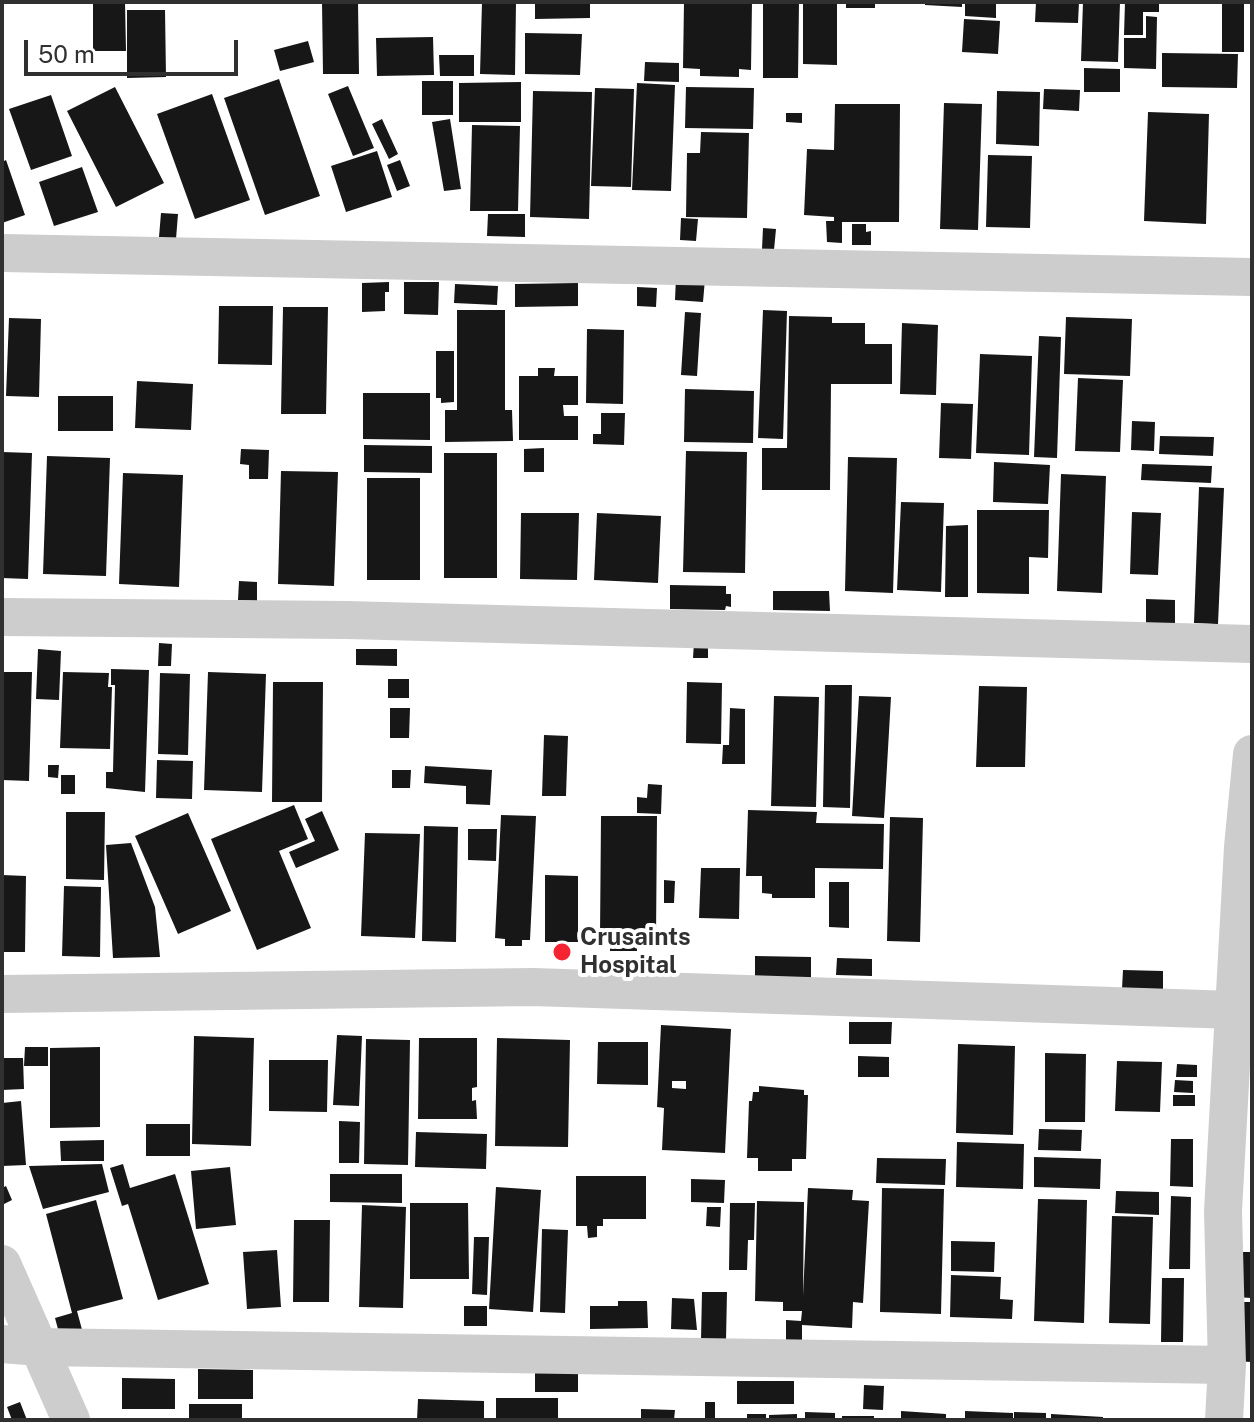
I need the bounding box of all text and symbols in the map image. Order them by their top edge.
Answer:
scale bar [28,24,242,74]
text: 50 m [38,40,95,68]
place label: Crusaints Hospital [580,924,691,980]
marker: Crusaints Hospital [551,941,573,963]

